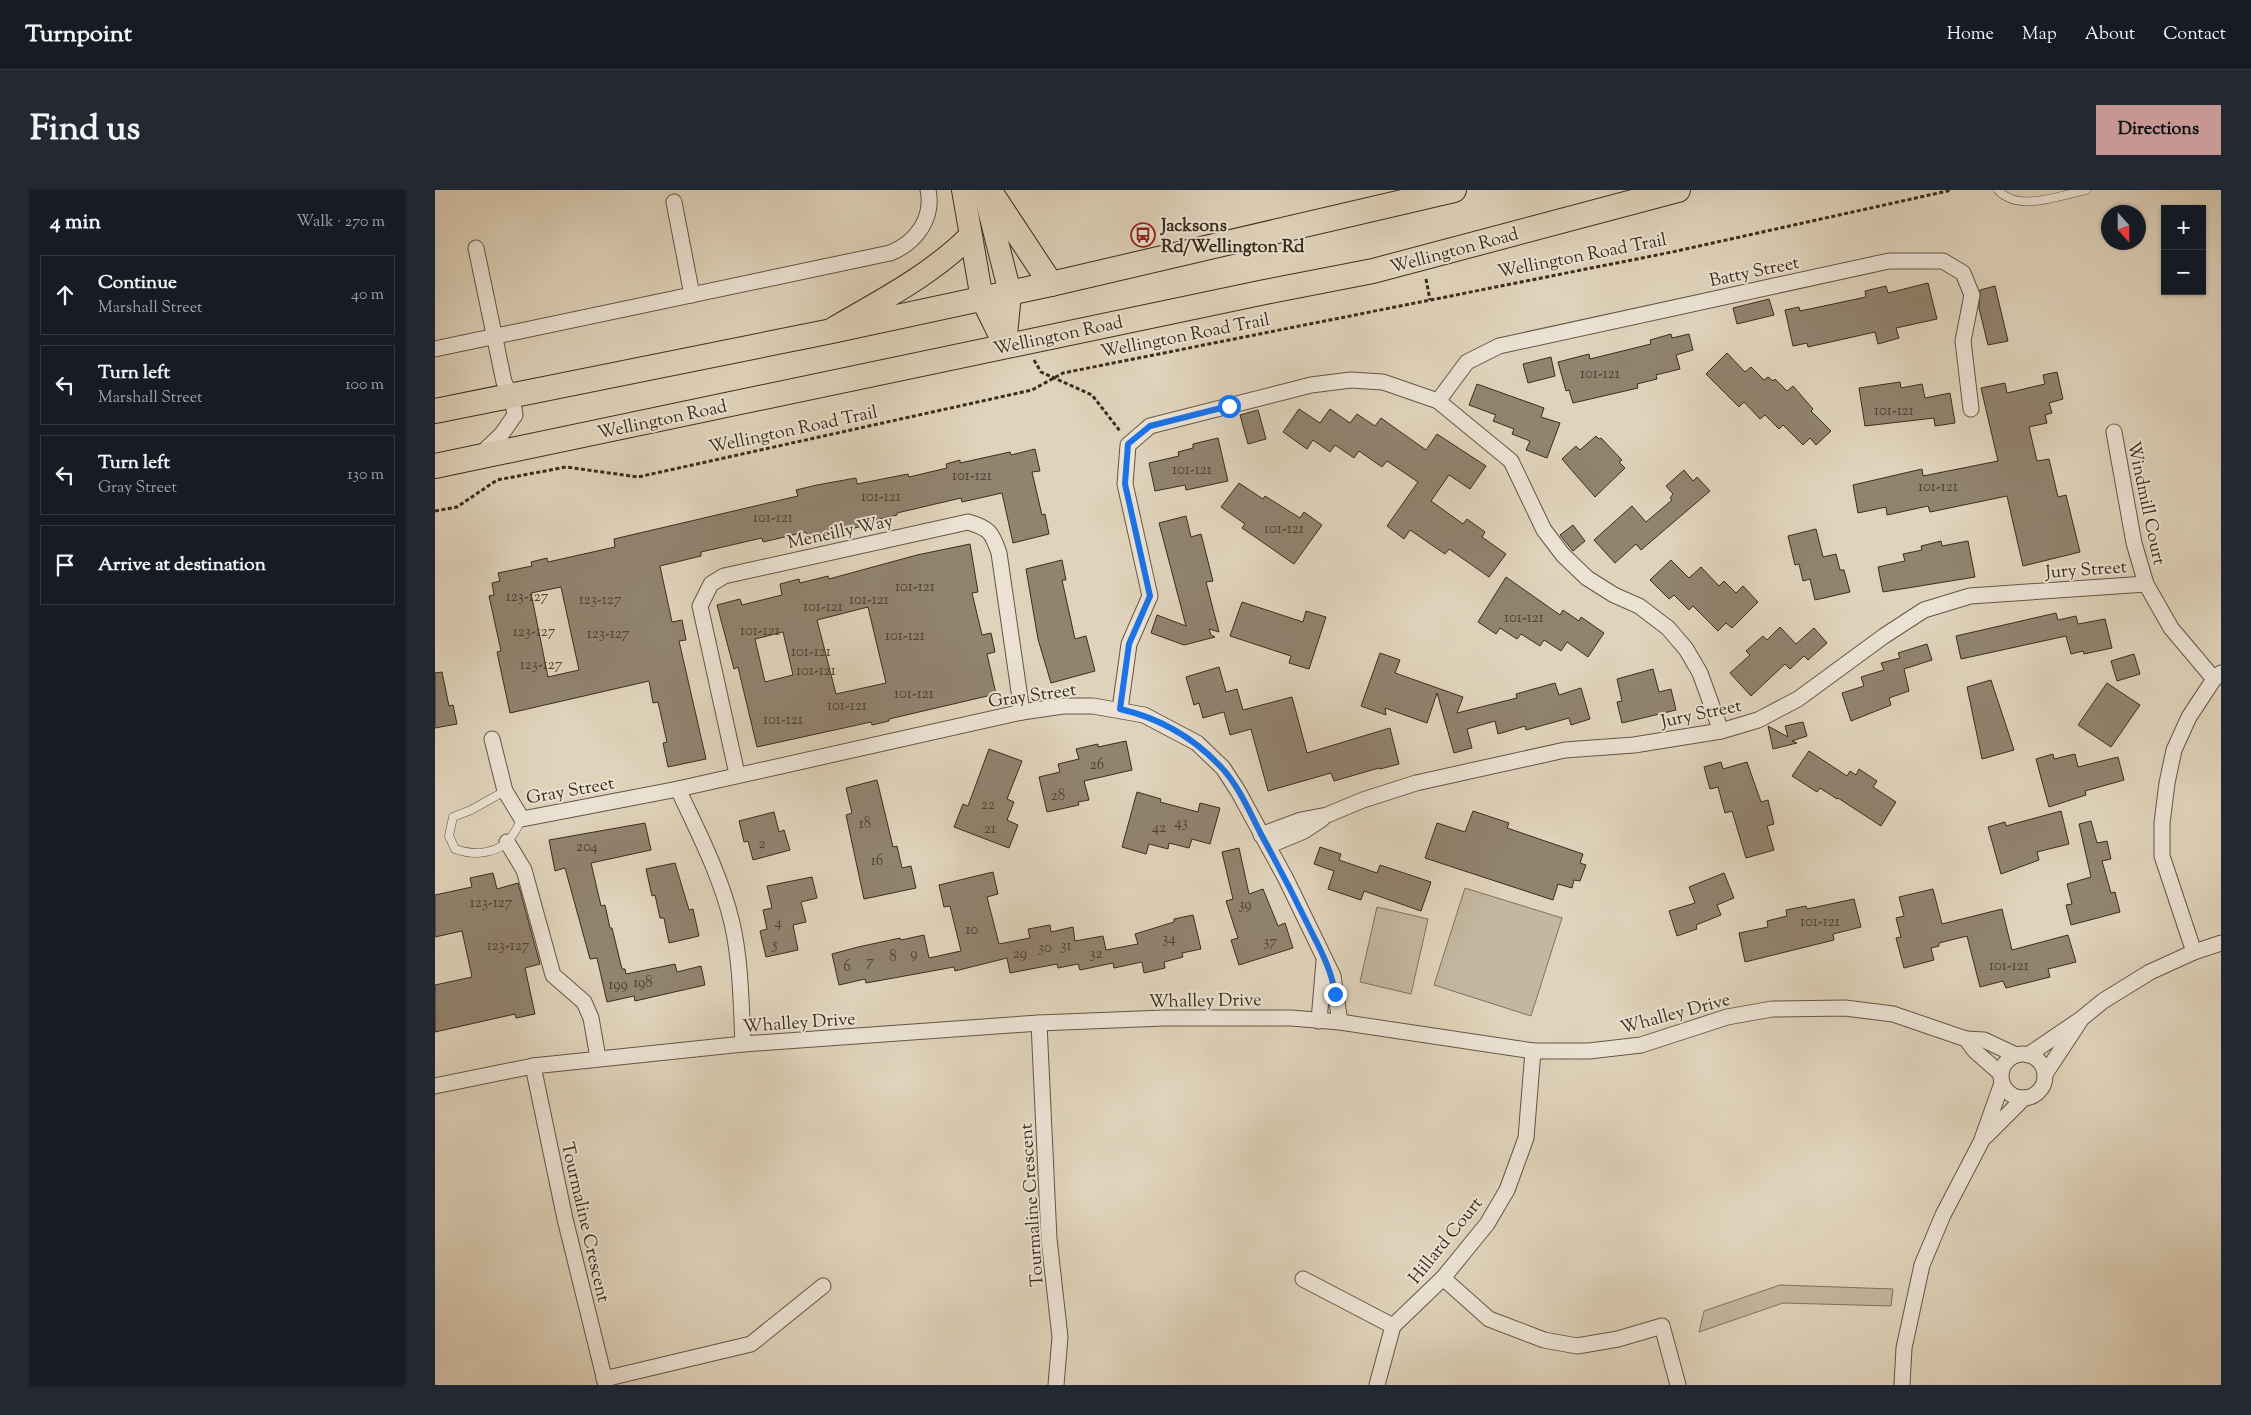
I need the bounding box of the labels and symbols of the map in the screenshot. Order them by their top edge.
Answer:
north arrow [2101,205,2146,250]
place label: Jacksons Rd/Wellington Rd [1159,214,1305,261]
bus stop icon: Jacksons Rd/Wellington Rd [1130,222,1156,248]
street label: Wellington Road [1387,222,1522,282]
street label: Wellington Road Trail [1496,228,1669,286]
street label: Batty Street [1707,251,1802,295]
street label: Wellington Road Trail [1099,308,1272,366]
street label: Wellington Road [991,311,1126,363]
house number: 101-121 [1580,364,1620,385]
street label: Wellington Road [595,395,730,447]
route start [1218,395,1241,418]
street label: Wellington Road Trail [707,400,880,462]
house number: 101-121 [1874,401,1914,422]
street label: Windmill Court [2119,439,2171,568]
house number: 101-121 [1172,460,1212,481]
house number: 101-121 [952,466,992,487]
house number: 101-121 [1918,477,1958,498]
house number: 101-121 [861,487,901,508]
house number: 101-121 [753,508,793,529]
street label: Meneilly Way [785,509,896,557]
house number: 101-121 [1264,519,1304,540]
street label: Jury Street [2044,555,2128,587]
house number: 101-121 [895,577,935,598]
house number: 123-127 [506,587,549,608]
house number: 123-127 [579,590,622,611]
house number: 101-121 [849,590,889,611]
house number: 101-121 [803,597,843,618]
house number: 101-121 [1504,608,1544,629]
house number: 101-121 [740,621,780,642]
house number: 123-127 [513,622,556,643]
house number: 123-127 [587,624,630,645]
house number: 101-121 [885,626,925,647]
house number: 101-121 [791,642,831,663]
house number: 123-127 [520,655,563,676]
house number: 101-121 [796,661,836,682]
street label: Gray Street [987,678,1078,716]
house number: 101-121 [894,684,934,705]
street label: Jury Street [1658,694,1744,736]
house number: 101-121 [827,696,867,717]
house number: 101-121 [763,710,803,731]
house number: 26 [1090,755,1104,776]
street label: Gray Street [524,771,616,812]
house number: 28 [1051,786,1065,807]
house number: 22 [981,795,995,816]
house number: 43 [1174,813,1188,834]
house number: 18 [859,814,871,835]
house number: 42 [1152,818,1166,839]
house number: 21 [984,819,996,840]
house number: 2 [758,834,766,855]
house number: 204 [576,837,598,858]
house number: 16 [871,851,883,872]
house number: 123-127 [470,893,513,914]
house number: 39 [1238,895,1252,916]
house number: 101-121 [1800,912,1840,933]
house number: 4 [774,913,782,934]
house number: 10 [966,920,979,941]
house number: 34 [1162,929,1176,950]
house number: 37 [1263,932,1277,953]
house number: 5 [771,935,778,956]
house number: 123-127 [487,936,530,957]
house number: 31 [1060,936,1072,957]
house number: 30 [1038,938,1052,959]
house number: 9 [910,944,918,965]
house number: 29 [1013,944,1027,965]
house number: 32 [1089,944,1103,965]
house number: 8 [889,947,897,968]
house number: 7 [866,952,874,973]
house number: 101-121 [1989,956,2029,977]
house number: 6 [843,957,851,978]
house number: 198 [633,973,653,994]
house number: 199 [608,975,628,996]
route end [1324,983,1347,1006]
street label: Whalley Drive [1148,988,1262,1016]
street label: Whalley Drive [1618,988,1733,1042]
street label: Whalley Drive [742,1007,856,1041]
street label: Tourmaline Crescent [1014,1122,1052,1287]
street label: Tourmaline Crescent [553,1140,615,1305]
street label: Hillard Court [1403,1192,1490,1290]

